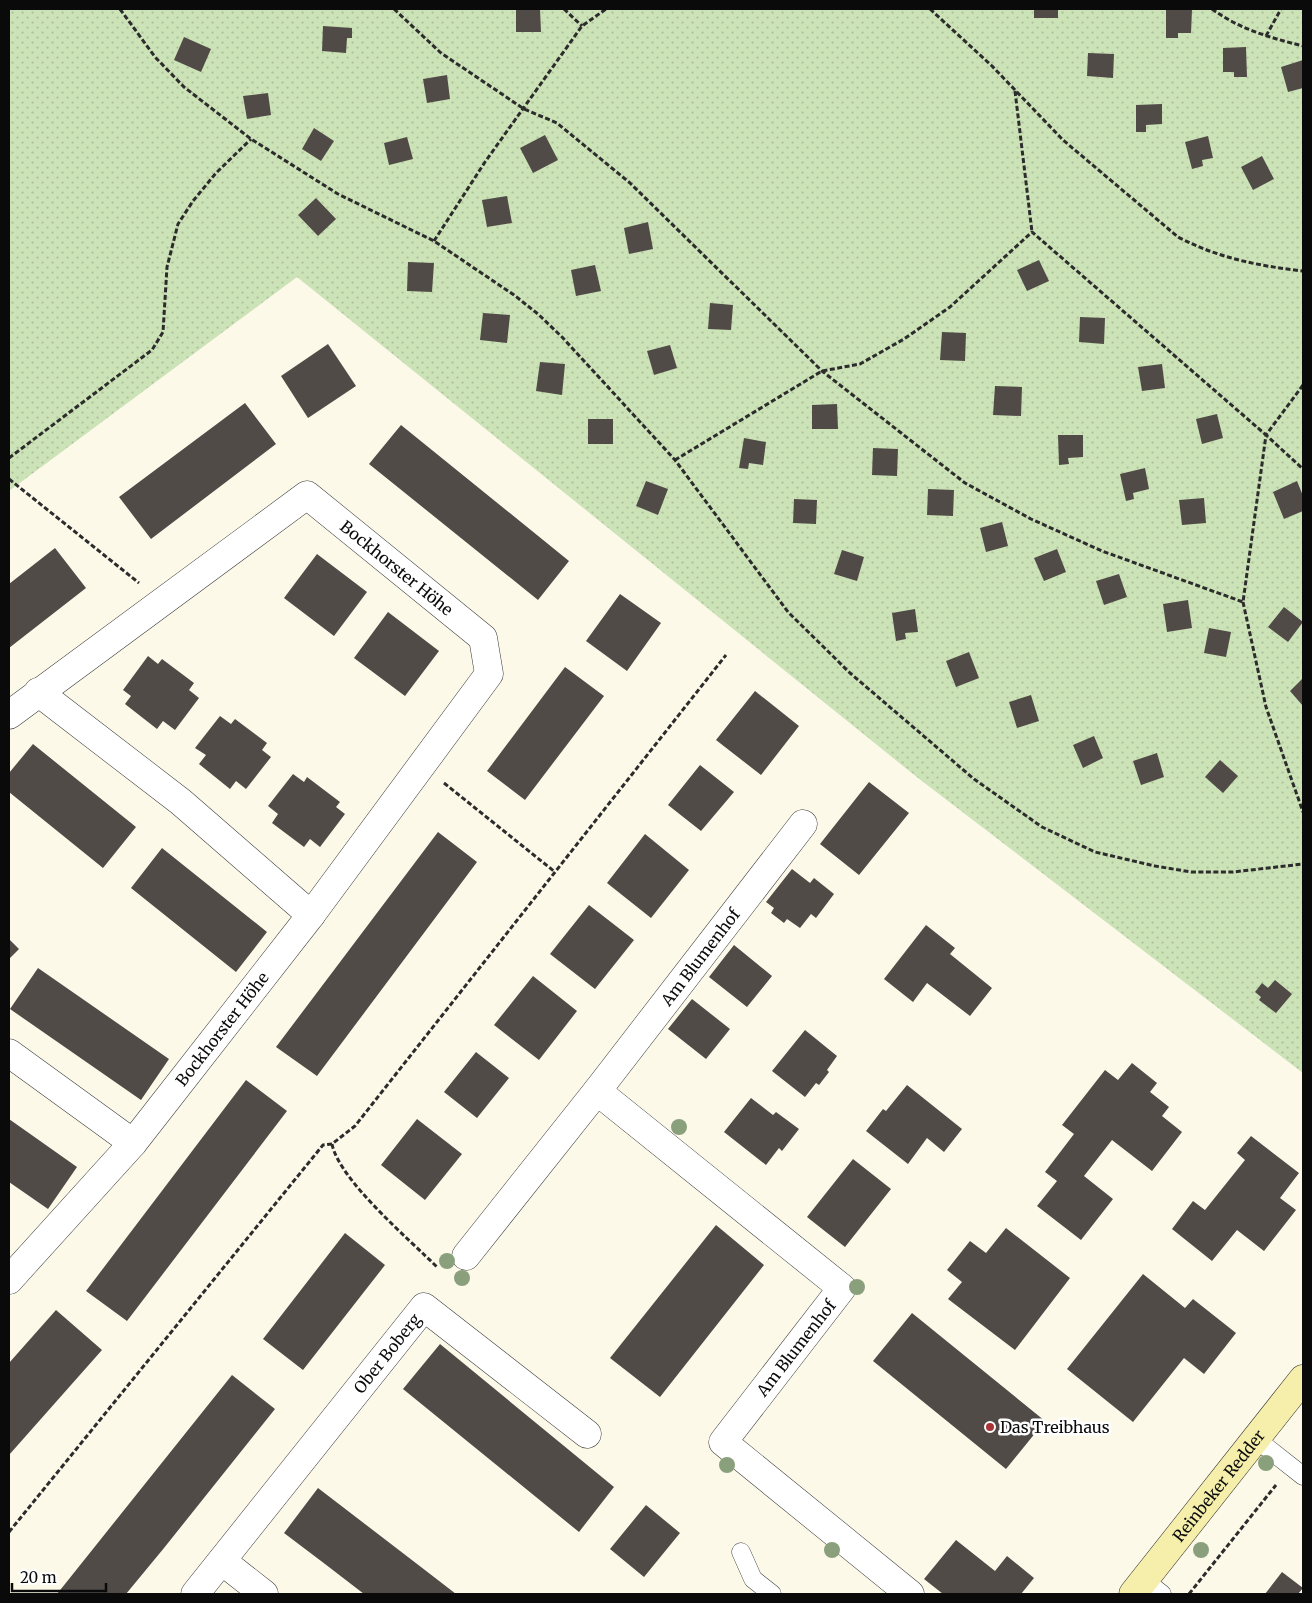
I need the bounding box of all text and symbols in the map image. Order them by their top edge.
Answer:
street label: Bockhorster Höhe [336,516,457,620]
street label: Am Blumenhof [656,904,744,1010]
street label: Bockhorster Höhe [171,968,273,1090]
street label: Am Blumenhof [752,1295,840,1401]
street label: Ober Boberg [349,1309,425,1397]
place label: Das Treibhaus [1000,1417,1110,1437]
marker: Das Treibhaus [984,1421,996,1433]
street label: Reinbeker Redder [1168,1426,1269,1546]
scale bar [12,1560,106,1592]
text: 20 m [20,1568,57,1587]

